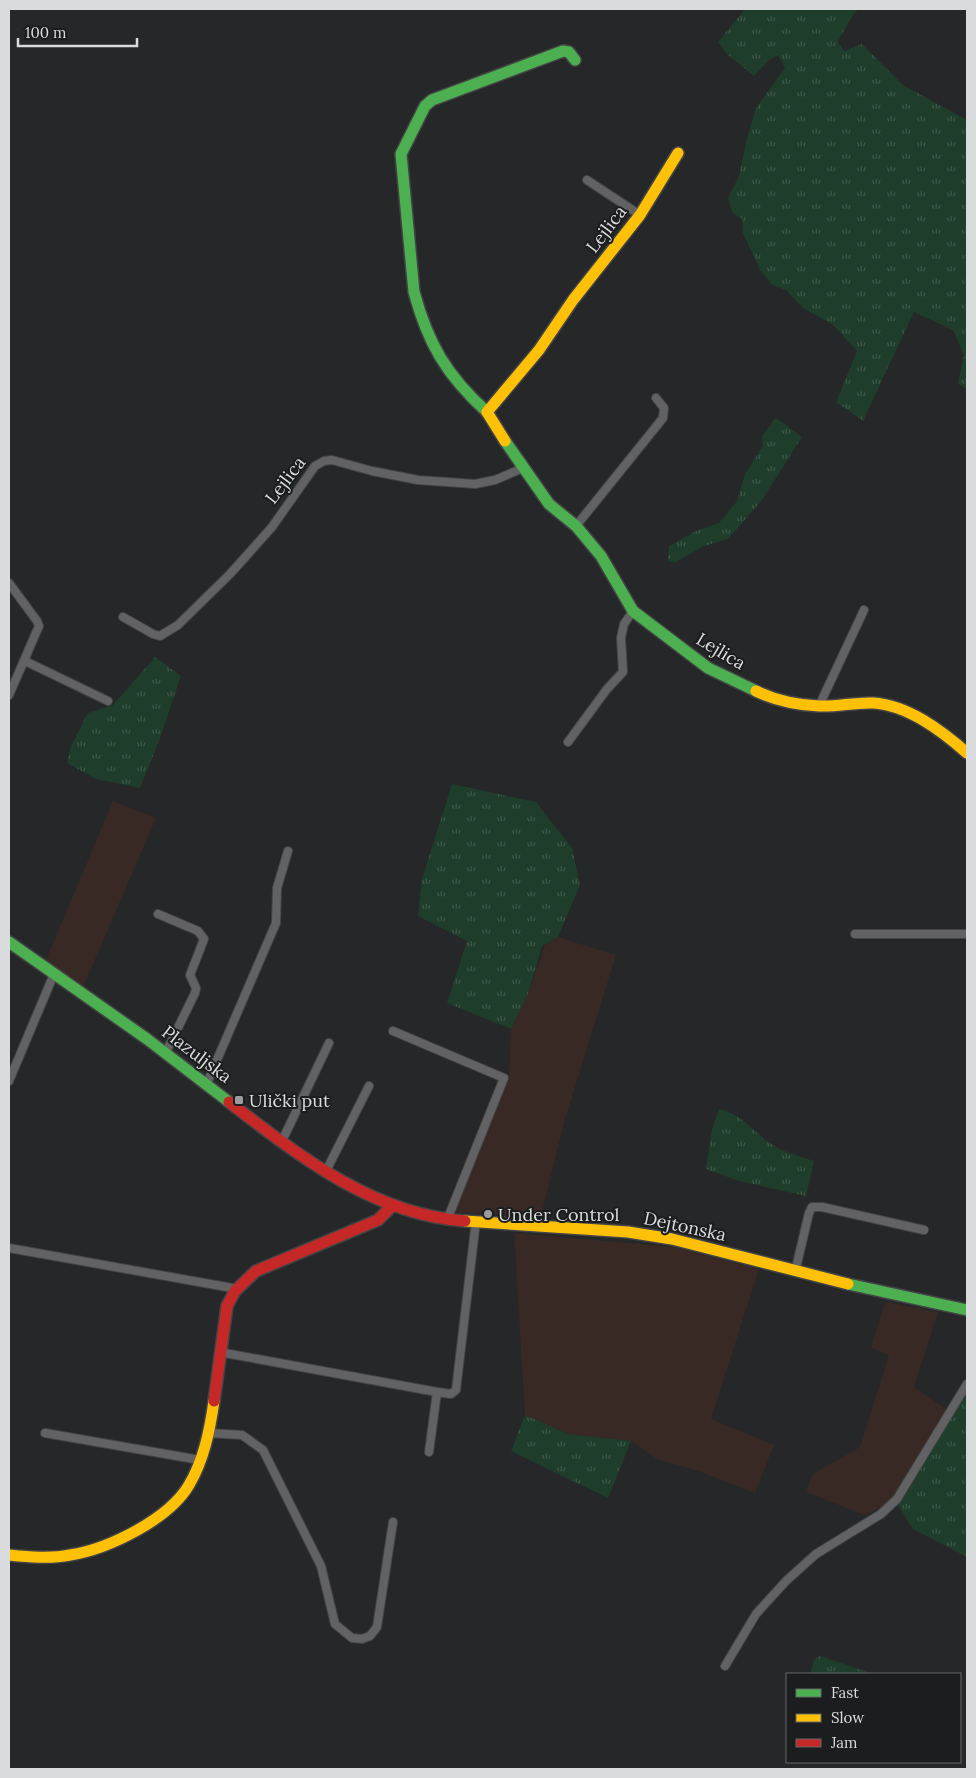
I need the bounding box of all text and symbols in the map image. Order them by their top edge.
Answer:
scale bar [18,15,136,47]
text: 100 m [25,23,66,42]
street label: Lejlica [581,201,631,257]
street label: Lejlica [260,452,310,508]
street label: Lejlica [692,627,750,675]
street label: Plazuljska [157,1020,237,1088]
place label: Ulički put [249,1089,330,1112]
marker: Ulički put [233,1094,245,1106]
place label: Under Control [498,1203,620,1226]
street label: Dejtonska [642,1206,728,1246]
marker: Under Control [482,1208,494,1220]
legend [786,1673,961,1763]
text: Fast [831,1683,859,1702]
text: Slow [831,1708,864,1727]
text: Jam [830,1733,858,1752]

